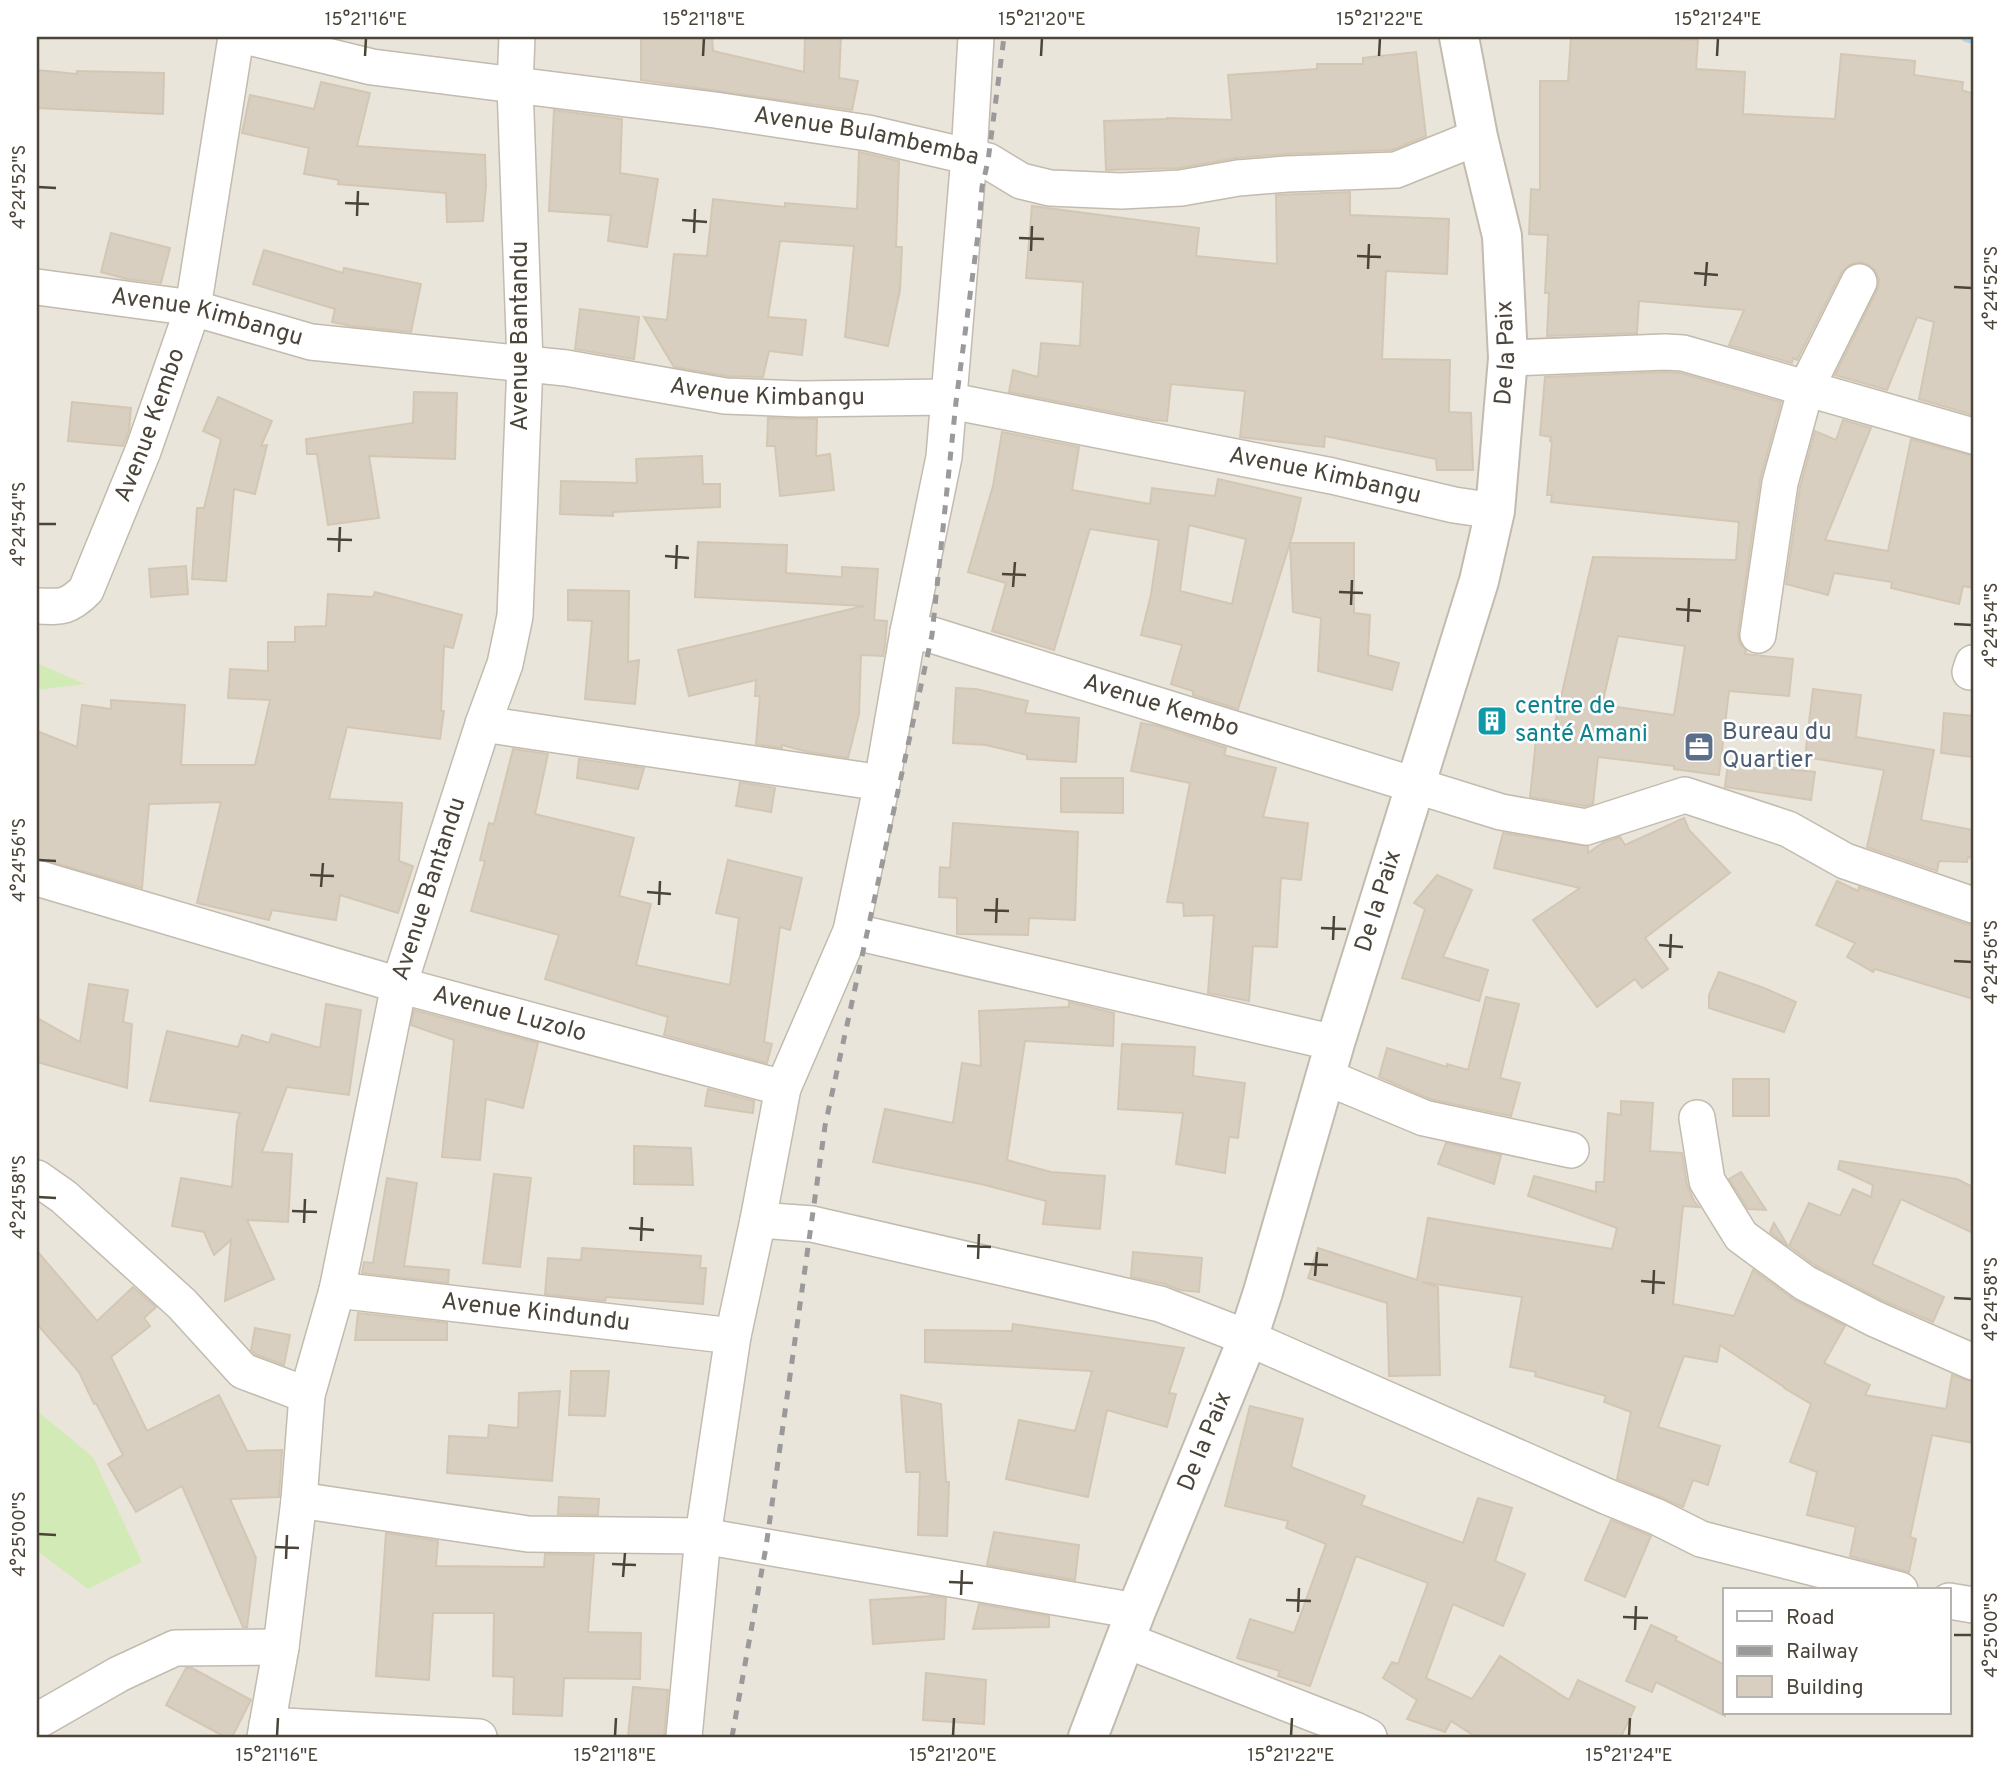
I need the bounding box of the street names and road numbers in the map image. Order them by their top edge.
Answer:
street label: Avenue Bulambemba [752,101,982,173]
street label: Avenue Bantandu [506,241,536,431]
street label: Avenue Kimbangu [109,282,306,354]
street label: De la Paix [1489,300,1523,406]
street label: Avenue Kembo [109,344,193,507]
street label: Avenue Kimbangu [667,372,865,414]
street label: Avenue Kimbangu [1226,441,1424,512]
street label: Avenue Kembo [1079,668,1243,745]
street label: Avenue Bantandu [386,794,473,984]
street label: De la Paix [1349,847,1409,956]
street label: Avenue Luzolo [429,980,590,1050]
street label: Avenue Kindundu [440,1287,632,1339]
street label: De la Paix [1172,1387,1239,1496]

